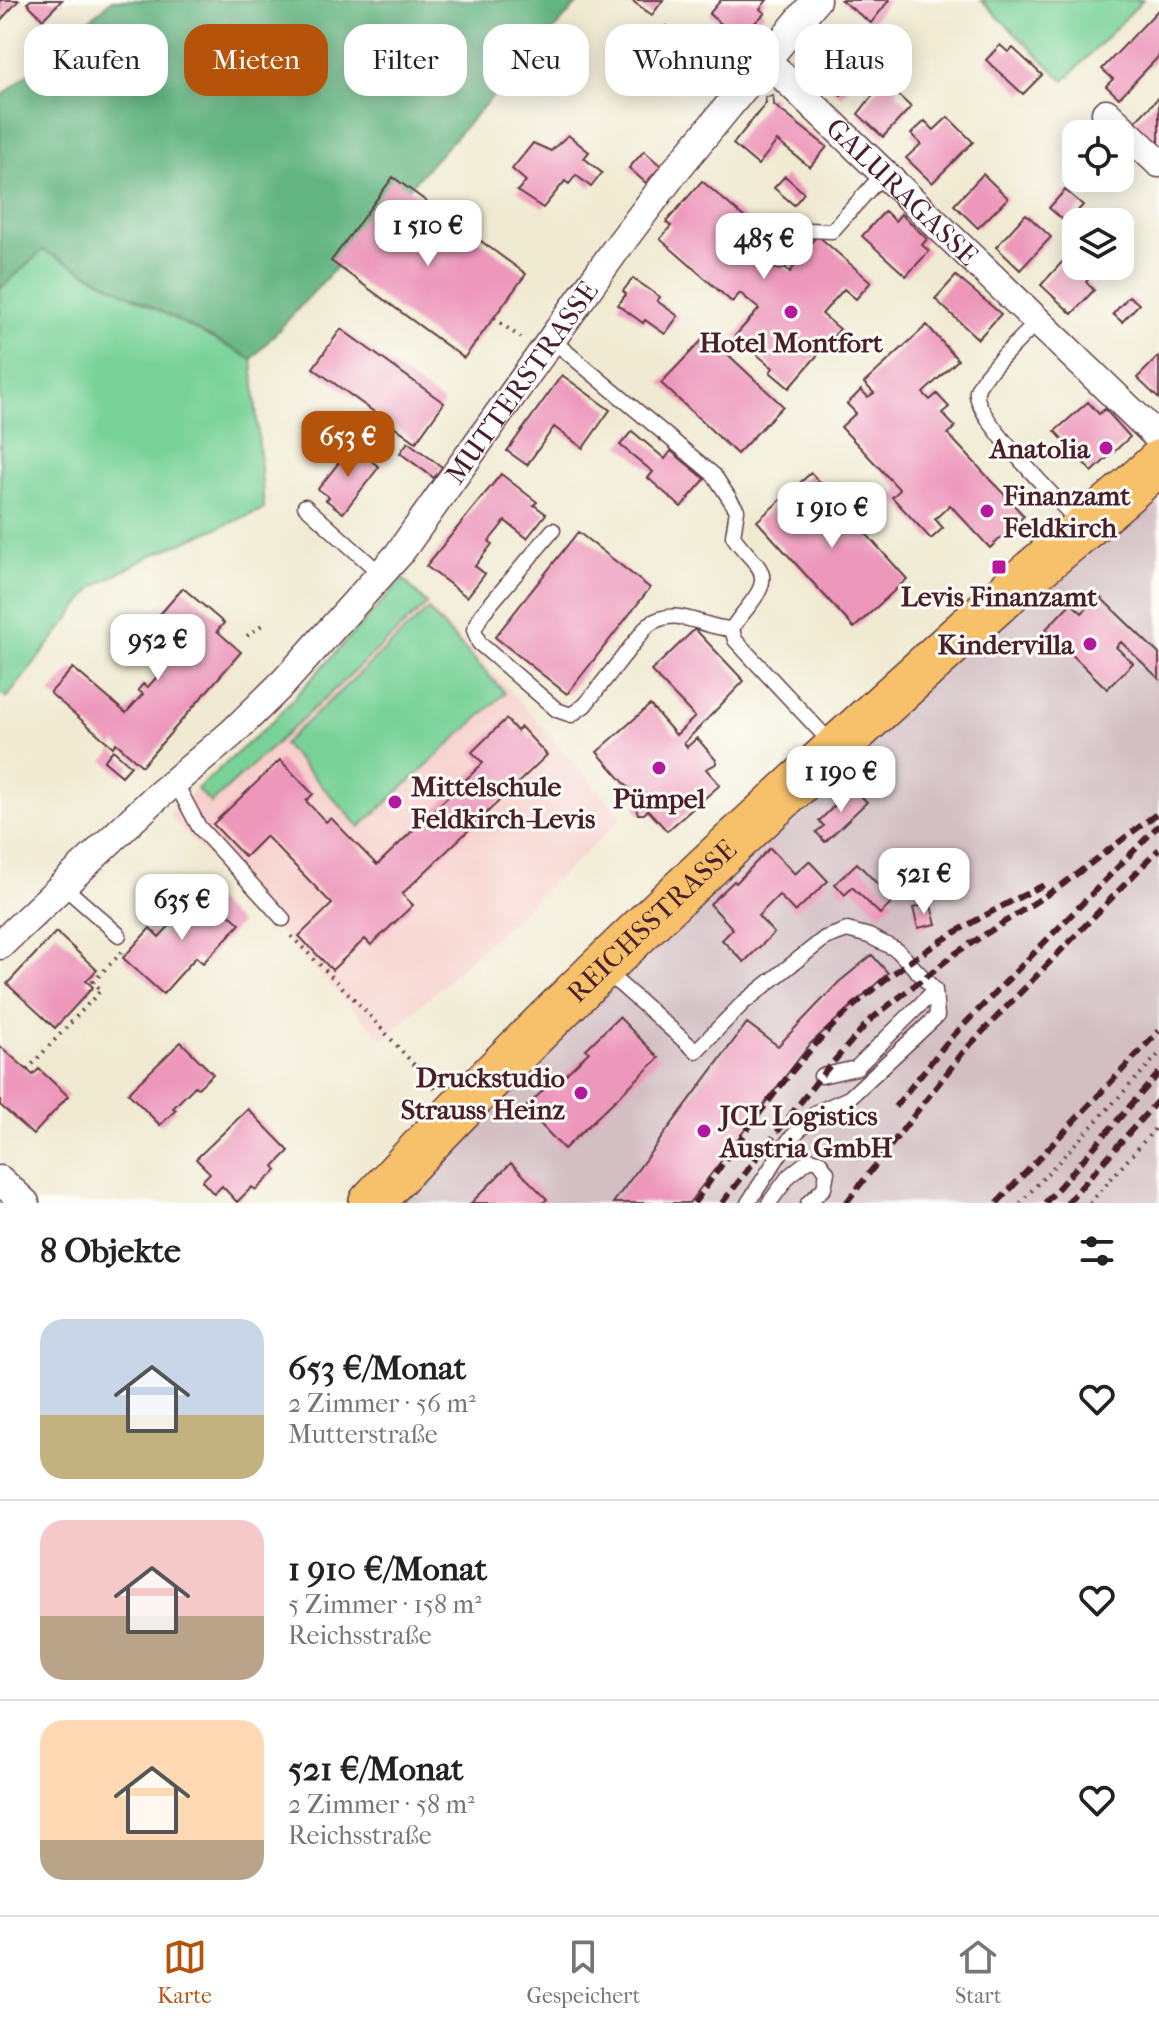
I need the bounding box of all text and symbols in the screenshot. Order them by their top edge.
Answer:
chip: Kaufen [24,24,168,96]
chip: Mieten [184,24,328,96]
chip: Filter [344,24,467,96]
chip: Neu [483,24,589,96]
chip: Wohnung [605,24,779,96]
chip: Haus [795,24,912,96]
street label: GALURAGASSE [819,111,985,272]
map controls [1062,120,1134,280]
button: locate [1062,120,1134,192]
pin: 1 510 € [354,200,502,268]
button: layers [1062,208,1134,280]
text: 1 510 € [393,210,463,241]
pin: 485 € [708,213,820,281]
text: 485 € [734,223,794,254]
street label: MUTTERSTRASSE [438,275,605,490]
marker: Hotel Montfort [782,303,800,321]
place label: Hotel Montfort [699,326,884,359]
pin: 653 € [292,411,404,479]
text: 653 € [319,421,377,452]
place label: Anatolia [988,432,1091,465]
marker: Anatolia [1097,439,1115,457]
place label: Finanzamt Feldkirch [1003,479,1131,544]
pin: 1 910 € [758,482,906,550]
text: 1 910 € [796,492,869,523]
marker: Finanzamt Feldkirch [978,502,996,520]
marker: Levis Finanzamt [990,558,1008,576]
place label: Levis Finanzamt [901,580,1098,613]
pin: 952 € [102,614,214,682]
text: 952 € [128,624,188,655]
place label: Kindervilla [937,628,1075,661]
marker: Kindervilla [1081,635,1099,653]
pin: 1 190 € [767,746,915,814]
text: 1 190 € [804,756,878,787]
marker: Pümpel [650,759,668,777]
place label: Mittelschule Feldkirch-Levis [411,770,595,835]
place label: Pümpel [613,782,706,815]
marker: Mittelschule Feldkirch-Levis [386,793,404,811]
street label: REICHSSTRASSE [560,833,743,1009]
pin: 521 € [868,848,980,916]
text: 521 € [897,858,951,889]
pin: 635 € [126,874,238,942]
text: 635 € [153,884,211,915]
place label: Druckstudio Strauss Heinz [401,1061,566,1126]
marker: Druckstudio Strauss Heinz [572,1084,590,1102]
place label: JCL Logistics Austria GmbH [717,1099,893,1164]
marker: JCL Logistics Austria GmbH [695,1122,713,1140]
icon: filters [1075,1229,1119,1273]
text: 8 Objekte [40,1231,181,1271]
text: 653 €/Monat [288,1348,466,1388]
icon: home [104,1351,200,1447]
icon: heart [1075,1377,1119,1421]
text: 2 Zimmer · 56 m² [288,1388,476,1419]
text: Mutterstraße [288,1419,438,1450]
text: 1 910 €/Monat [288,1549,487,1589]
icon: home [104,1552,200,1648]
icon: heart [1075,1578,1119,1622]
text: 5 Zimmer · 158 m² [288,1589,482,1620]
text: Reichsstraße [288,1620,432,1651]
text: 521 €/Monat [288,1749,463,1789]
icon: home [104,1752,200,1848]
icon: heart [1075,1778,1119,1822]
text: 2 Zimmer · 58 m² [288,1789,474,1820]
text: Reichsstraße [288,1820,432,1851]
tab: Karte [157,1935,212,2009]
tab: Gespeichert [527,1935,640,2009]
tab: Start [955,1935,1002,2009]

